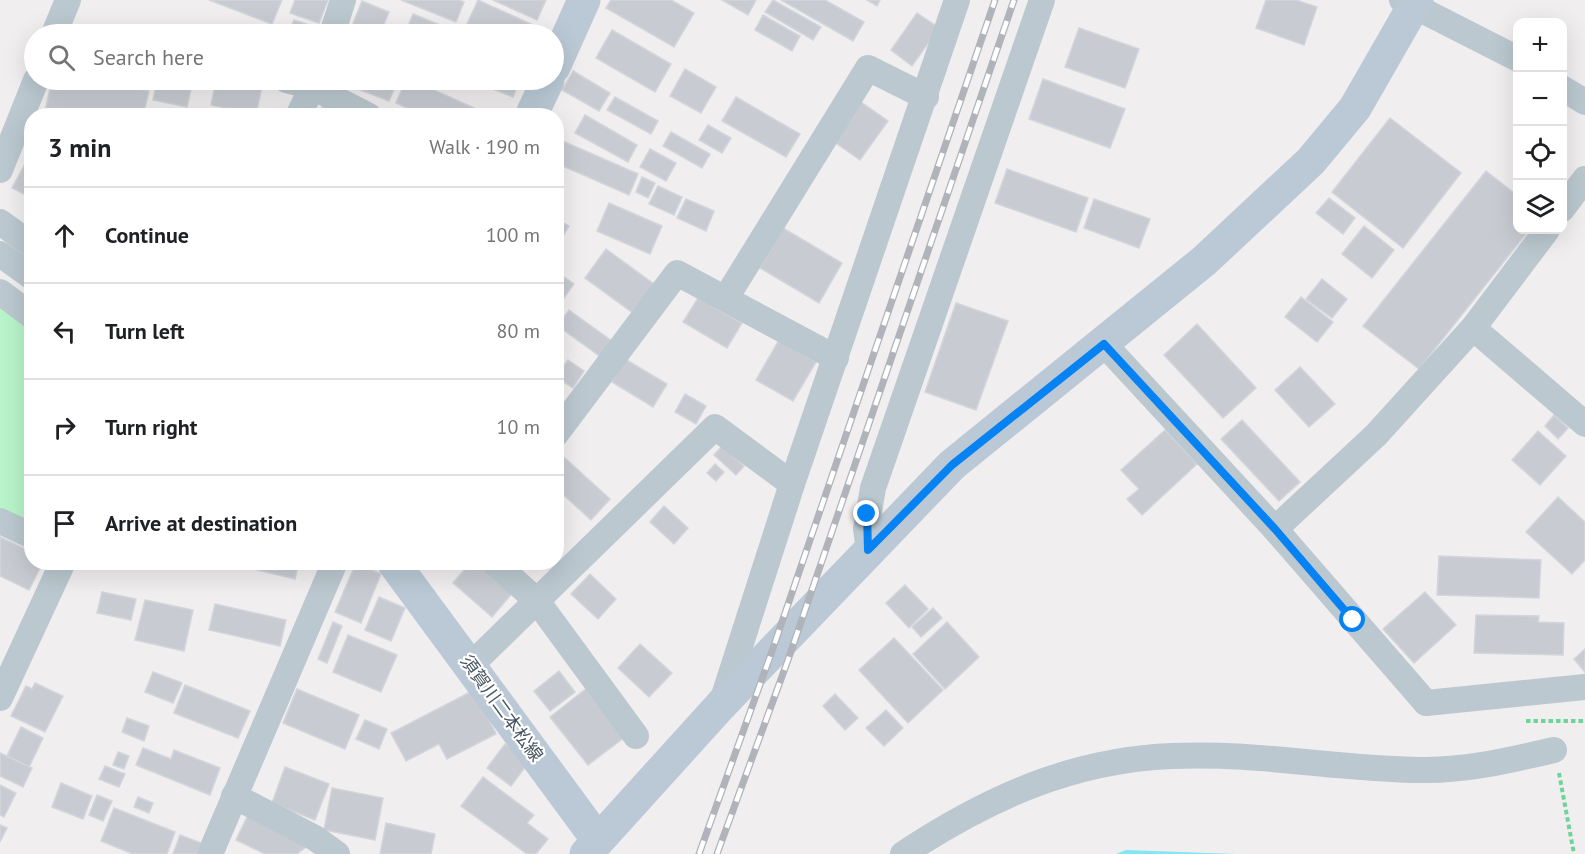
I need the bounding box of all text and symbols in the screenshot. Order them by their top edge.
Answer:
map controls [1513,18,1567,234]
button: + [1513,18,1567,72]
search box [24,24,564,90]
icon: search [45,41,78,74]
text: Search here [93,43,204,71]
button: − [1513,72,1567,126]
button: locate [1513,126,1567,180]
text: 3 min [48,131,111,164]
text: Walk · 190 m [429,134,540,160]
button: layers [1513,180,1567,234]
icon: ahead [48,219,81,252]
text: Continue [105,221,189,249]
text: 100 m [486,222,540,248]
icon: left [48,315,81,348]
text: Turn left [105,317,185,345]
text: 80 m [497,318,540,344]
icon: right [48,411,81,444]
text: Turn right [105,413,197,441]
text: 10 m [497,414,540,440]
route end [853,500,879,526]
icon: arrive [48,507,81,540]
text: Arrive at destination [105,509,297,537]
route start [1339,606,1365,632]
street label: 須賀川二本松線 [456,650,548,766]

